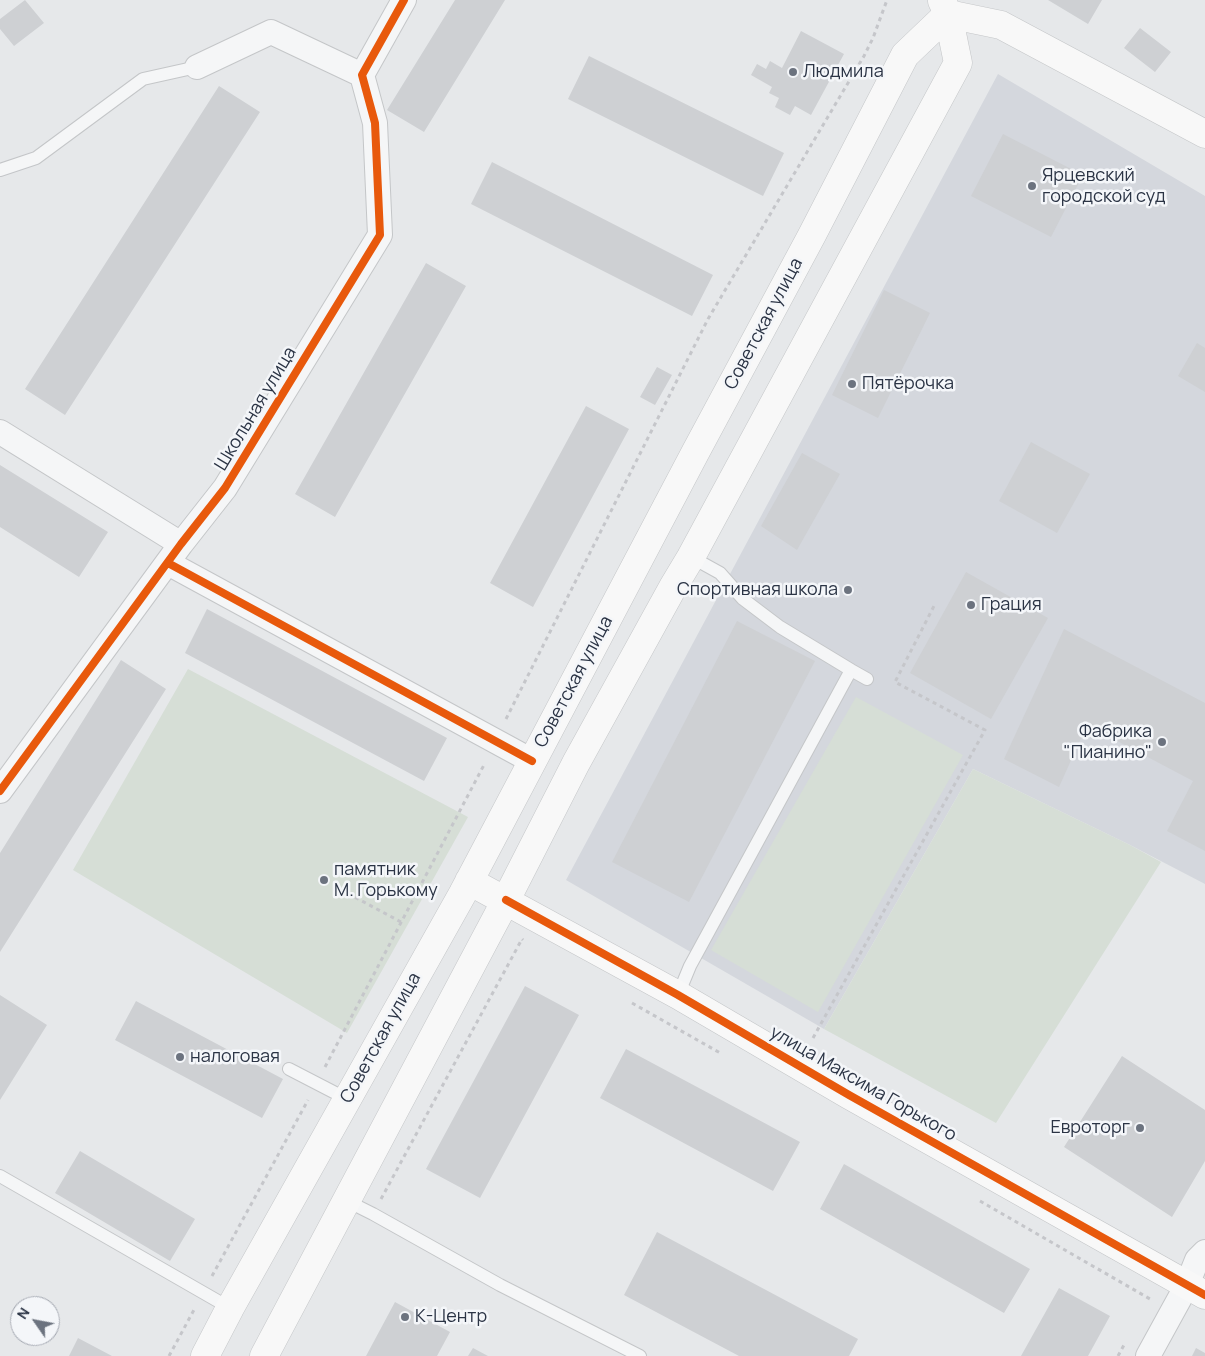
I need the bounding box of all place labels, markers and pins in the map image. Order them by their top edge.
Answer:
place label: Людмила [803,61,884,83]
marker: Людмила [787,66,799,78]
place label: Ярцевский городской суд [1042,165,1166,208]
marker: Ярцевский городской суд [1026,180,1038,192]
place label: Пятёрочка [862,373,954,395]
marker: Пятёрочка [846,378,858,390]
place label: Спортивная школа [677,579,838,601]
marker: Спортивная школа [842,584,854,596]
place label: Грация [981,594,1042,616]
marker: Грация [965,599,977,611]
place label: Фабрика "Пианино" [1064,721,1152,764]
marker: Фабрика "Пианино" [1156,736,1168,748]
place label: памятник М. Горькому [334,859,438,902]
marker: памятник М. Горькому [318,874,330,886]
place label: налоговая [190,1046,280,1068]
marker: налоговая [174,1051,186,1063]
place label: Евроторг [1050,1117,1130,1139]
marker: Евроторг [1134,1122,1146,1134]
place label: К-Центр [415,1306,487,1328]
marker: К-Центр [399,1311,411,1323]

